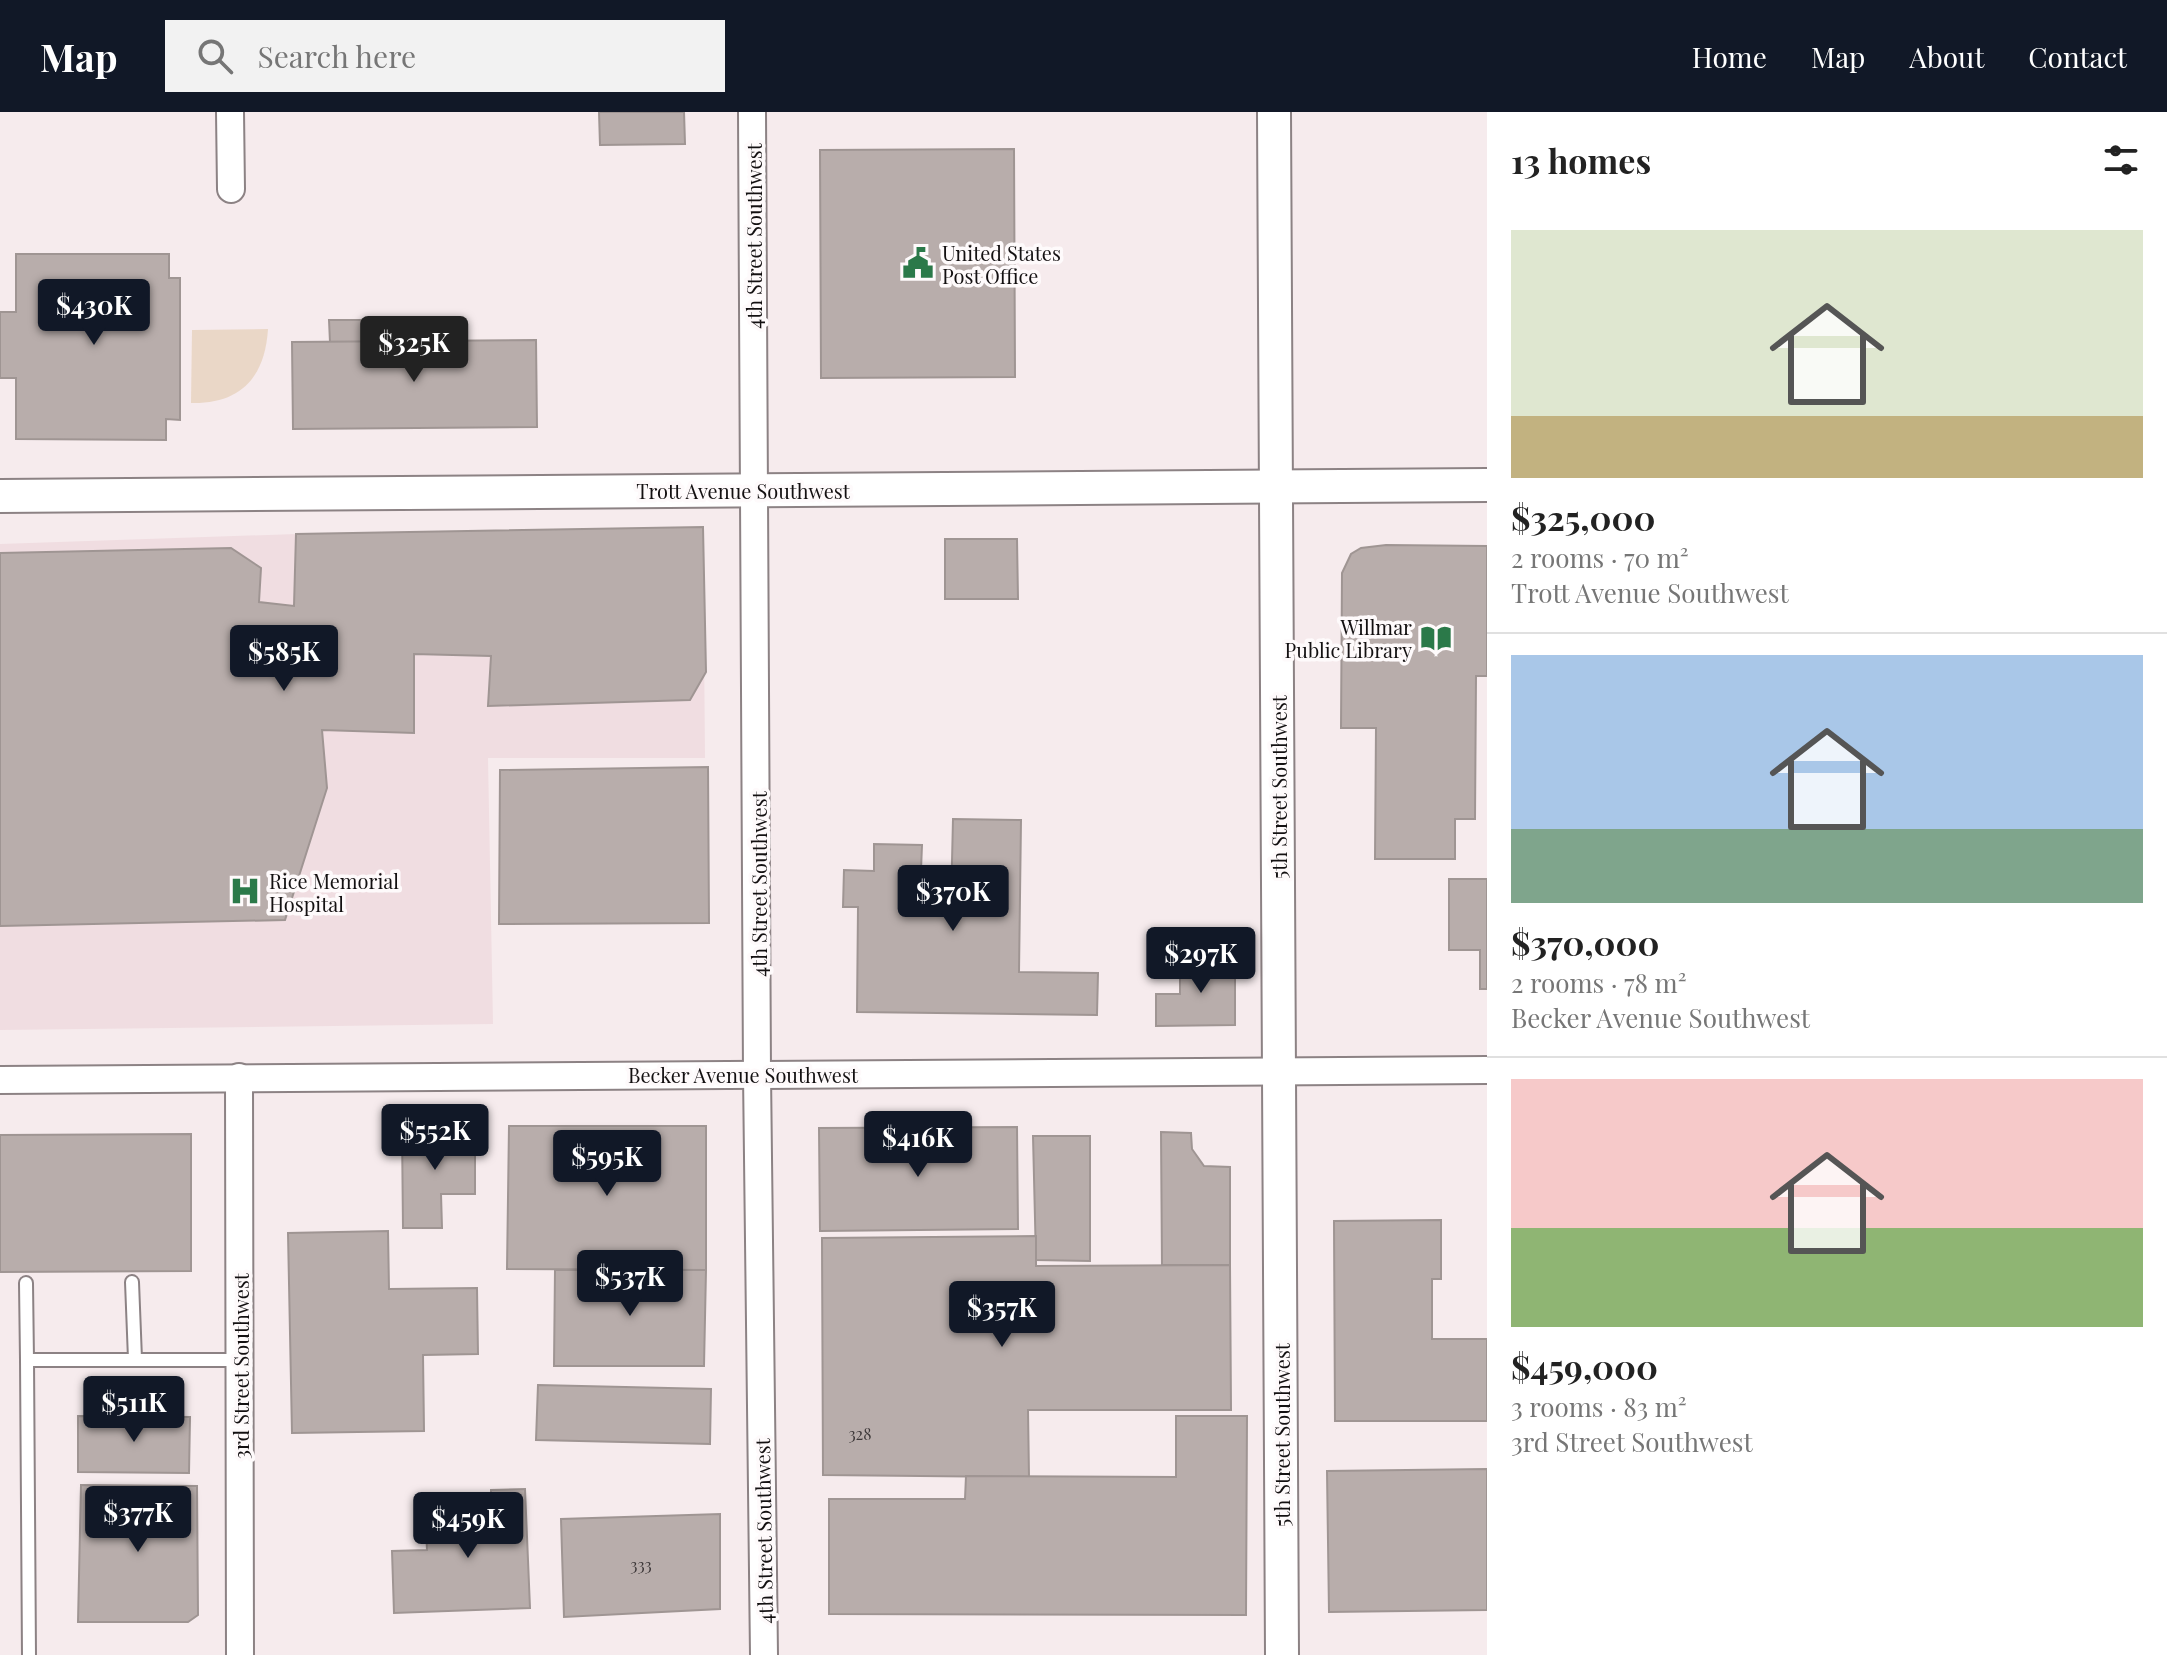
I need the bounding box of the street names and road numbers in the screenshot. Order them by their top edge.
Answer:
street label: 4th Street Southwest [740,142,767,329]
street label: Trott Avenue Southwest [636,477,851,504]
street label: 5th Street Southwest [1265,694,1292,879]
street label: 4th Street Southwest [745,790,772,977]
street label: Becker Avenue Southwest [628,1061,859,1088]
street label: 3rd Street Southwest [227,1272,254,1459]
street label: 5th Street Southwest [1268,1342,1295,1527]
street label: 4th Street Southwest [748,1437,778,1624]

